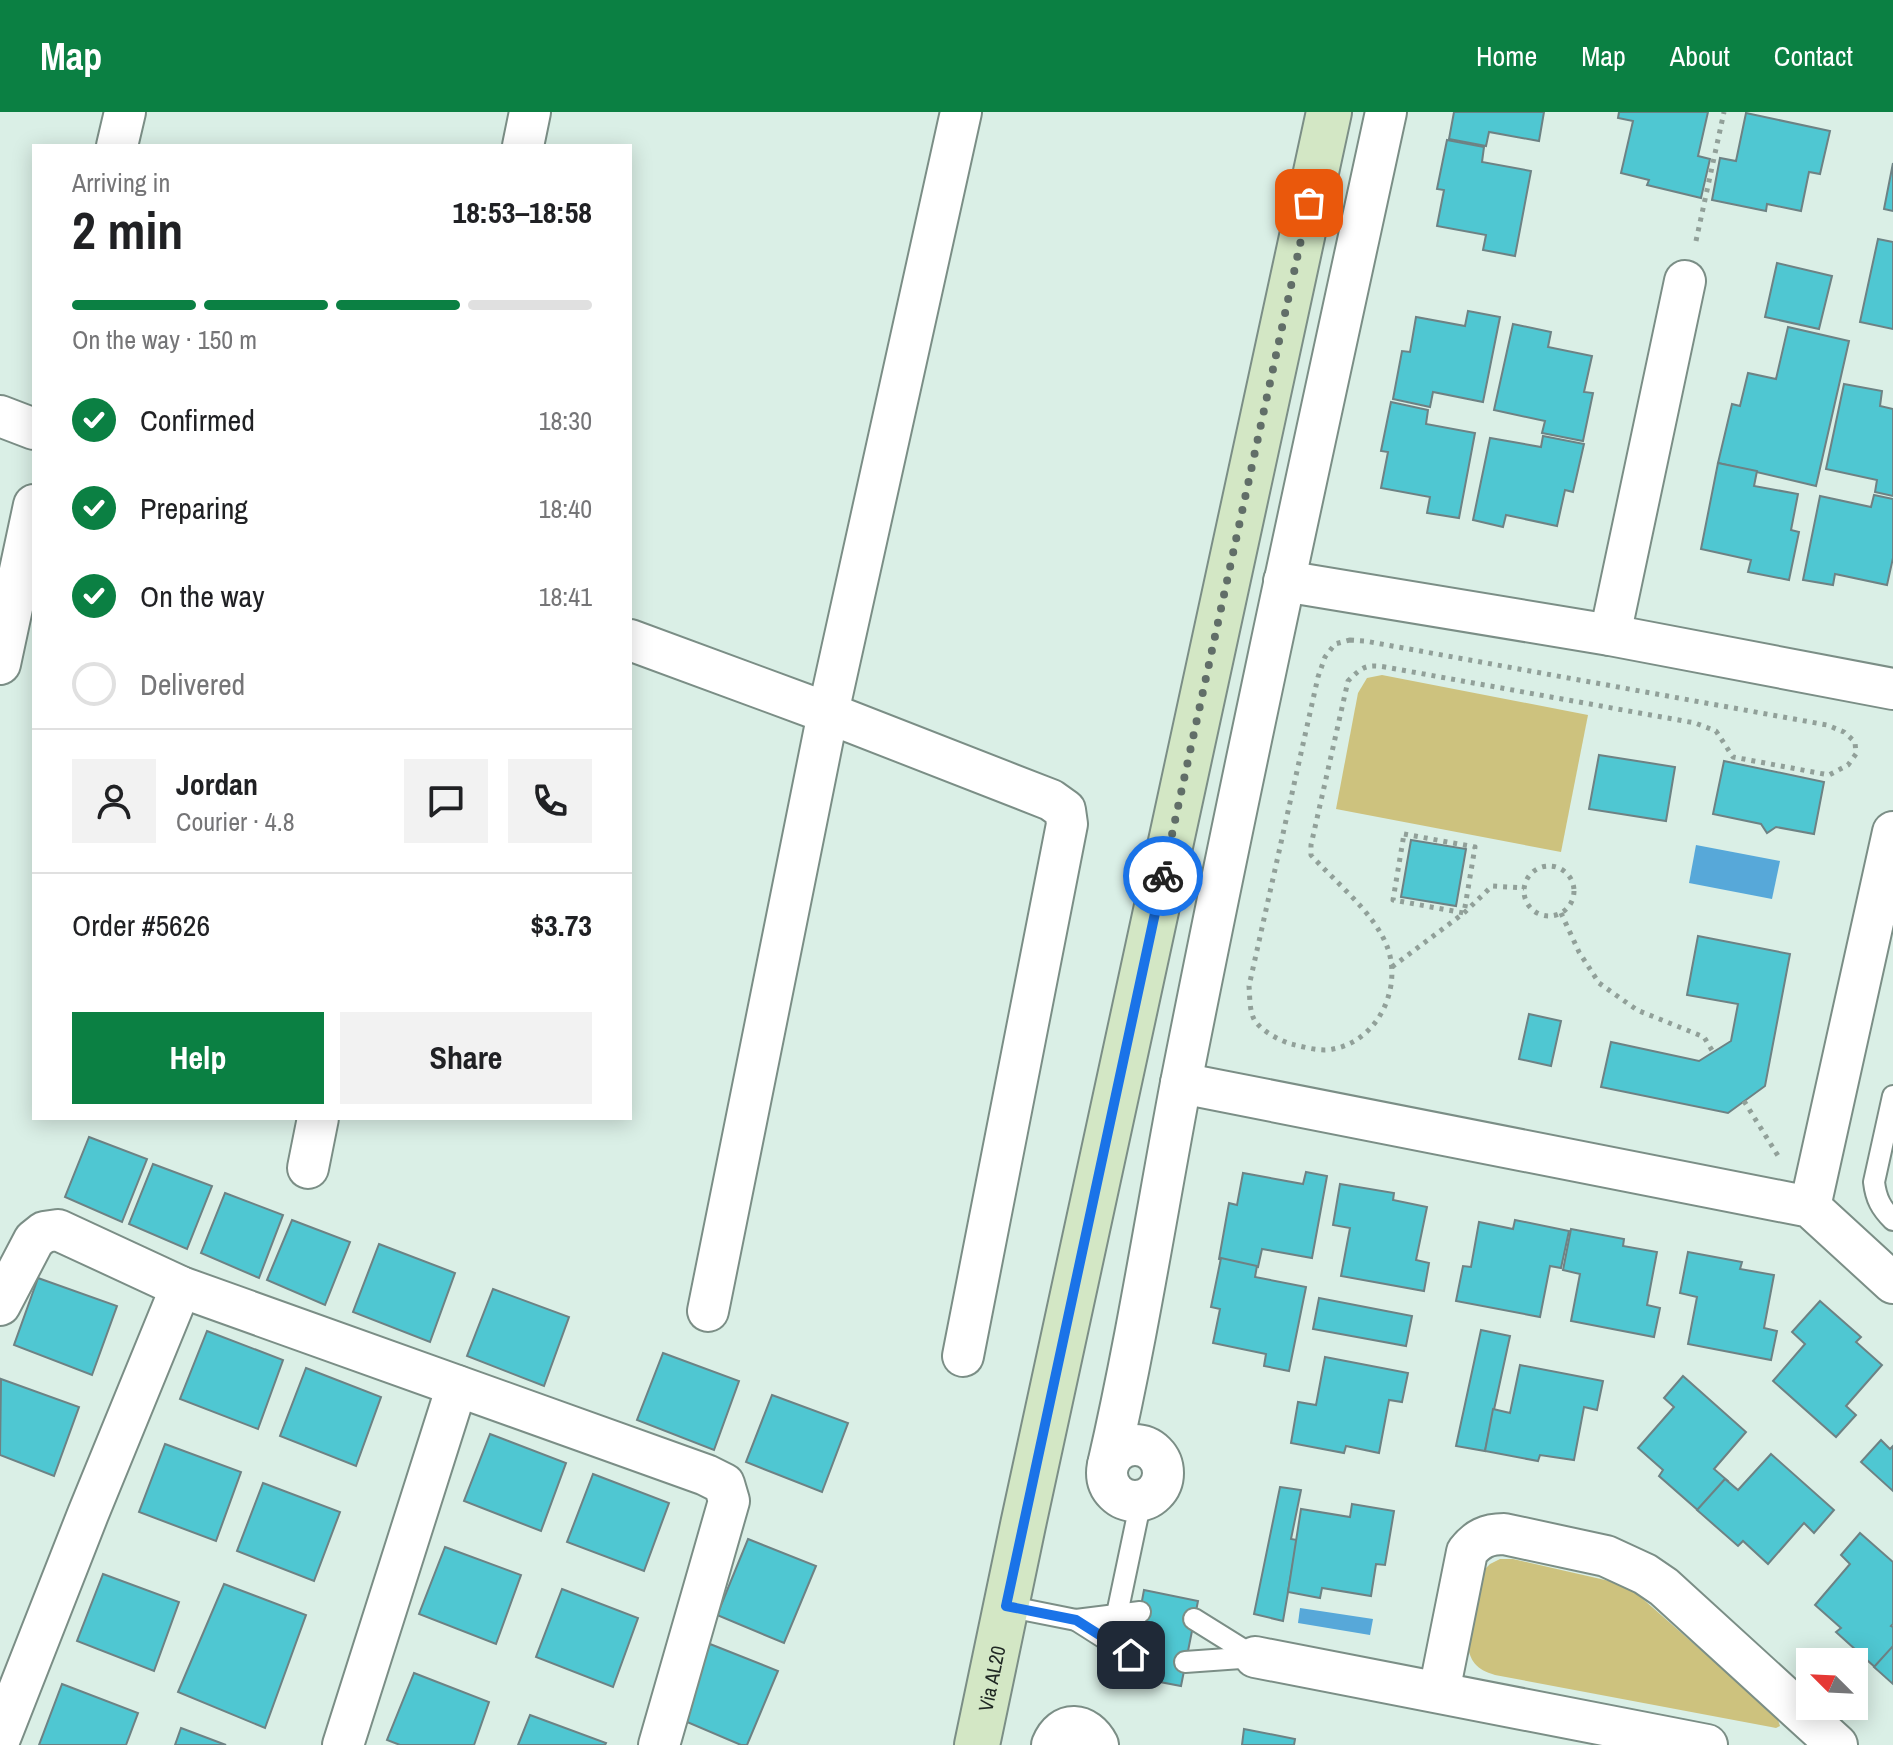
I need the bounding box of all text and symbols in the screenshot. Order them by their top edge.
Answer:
text: Map [40,31,102,82]
text: Home [1476,37,1537,75]
text: Map [1581,37,1626,75]
text: About [1670,37,1730,75]
text: Contact [1774,37,1853,75]
text: Arriving in [72,165,170,200]
pin [1275,169,1343,237]
icon: bag [1287,181,1331,225]
text: 18:53–18:58 [453,192,592,232]
text: 2 min [72,195,183,265]
text: On the way · 150 m [72,322,257,357]
icon: check [72,398,116,442]
text: Confirmed [140,400,255,440]
text: 18:30 [539,403,592,438]
icon: check [72,486,116,530]
text: Preparing [140,488,248,528]
text: 18:40 [539,491,592,526]
icon: check [72,574,116,618]
text: On the way [140,576,264,616]
text: 18:41 [539,579,592,614]
text: Delivered [140,664,245,704]
button: person [72,759,156,843]
button: chat [404,759,488,843]
button: phone [508,759,592,843]
text: Jordan [176,764,258,804]
text: Courier · 4.8 [176,804,295,839]
courier [1123,836,1203,916]
icon: bike [1141,854,1185,898]
text: Order #5626 [72,905,210,945]
text: $3.73 [530,905,592,945]
button: Help [72,1012,324,1104]
button: Share [340,1012,592,1104]
pin [1097,1621,1165,1689]
icon: home [1109,1633,1153,1677]
street label: Via AL20 [971,1643,1011,1714]
north arrow [1796,1648,1868,1720]
map controls [1796,1648,1868,1720]

